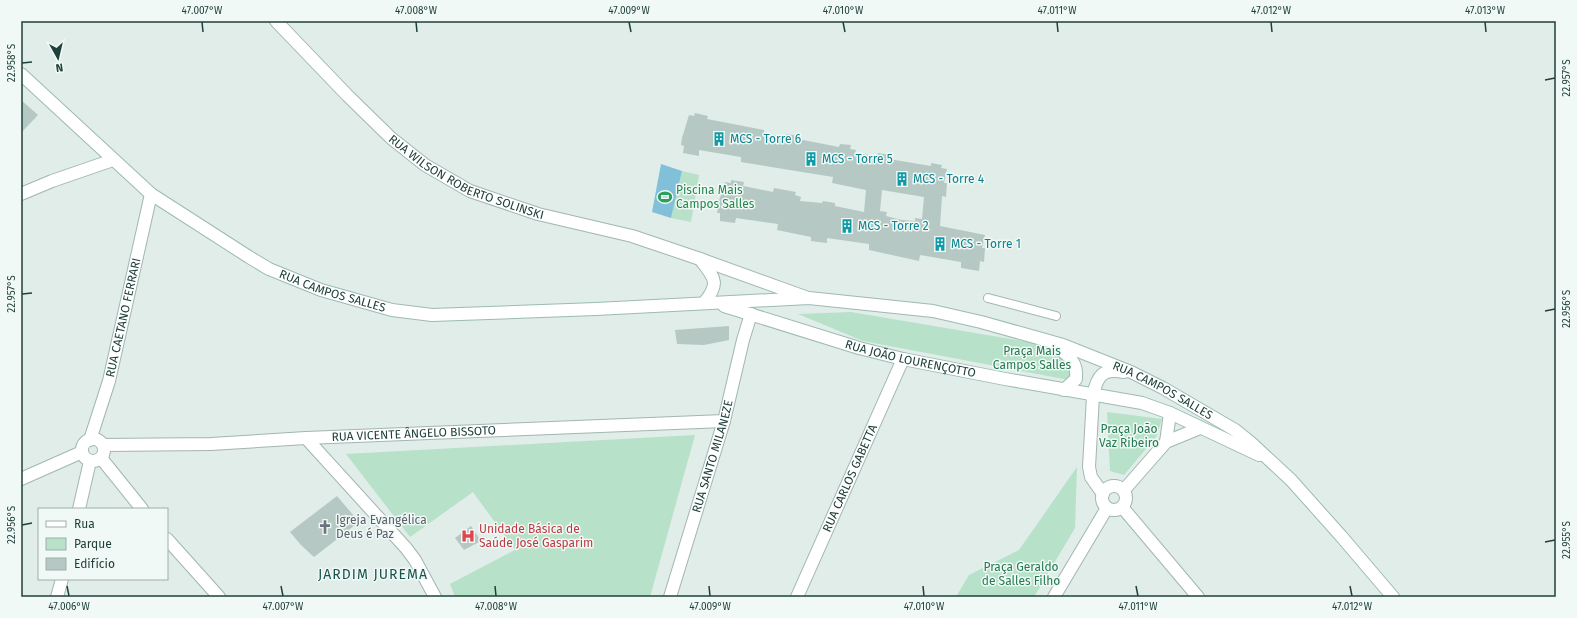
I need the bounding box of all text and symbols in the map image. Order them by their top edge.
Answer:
text: 47.007°W [182,5,223,17]
text: 47.008°W [395,5,438,17]
text: 47.009°W [608,5,651,17]
text: 47.010°W [823,5,864,17]
text: 47.011°W [1037,5,1077,17]
text: 47.012°W [1251,5,1292,17]
text: 47.013°W [1465,5,1506,17]
north arrow [38,38,78,78]
text: 22.958°S [6,43,18,82]
text: 22.957°S [1561,59,1573,97]
text: N [55,60,64,74]
building icon: MCS - Torre 6 [711,131,727,147]
street label: RUA WILSON ROBERTO SOLINSKI [386,132,545,222]
place label: MCS - Torre 6 [730,132,801,146]
building icon: MCS - Torre 5 [803,151,819,167]
place label: MCS - Torre 5 [822,152,893,166]
building icon: MCS - Torre 4 [894,171,910,187]
place label: MCS - Torre 4 [913,172,985,186]
place label: Piscina Mais Campos Salles [676,183,755,211]
sports icon: Piscina Mais Campos Salles [657,189,673,205]
building icon: MCS - Torre 2 [839,218,855,234]
place label: MCS - Torre 2 [858,219,929,233]
building icon: MCS - Torre 1 [932,236,948,252]
place label: MCS - Torre 1 [951,237,1021,251]
street label: RUA CAETANO FERRARI [103,257,143,379]
street label: RUA CAMPOS SALLES [277,267,388,315]
text: 22.957°S [6,275,18,313]
text: 22.956°S [1561,289,1573,328]
street label: RUA JOÃO LOURENÇOTTO [843,337,977,380]
park label: Praça Mais Campos Salles [993,344,1072,372]
street label: RUA CAMPOS SALLES [1111,358,1216,423]
street label: RUA SANTO MILANEZE [689,399,736,514]
street label: RUA CARLOS GABETTA [820,422,880,534]
park label: Praça João Vaz Ribeiro [1099,422,1159,450]
street label: RUA VICENTE ÂNGELO BISSOTO [331,423,496,444]
text: 22.956°S [6,505,18,544]
legend [38,508,168,580]
place label: Igreja Evangélica Deus é Paz [336,513,427,541]
text: Rua [74,517,95,531]
church icon: Igreja Evangélica Deus é Paz [317,519,333,535]
text: 22.955°S [1561,521,1573,559]
place label: Unidade Básica de Saúde José Gasparim [479,522,593,550]
hospital icon: Unidade Básica de Saúde José Gasparim [460,528,476,544]
text: Parque [74,537,112,551]
text: Edifício [74,557,115,571]
park label: Praça Geraldo de Salles Filho [982,560,1060,588]
district label: JARDIM JUREMA [318,566,428,583]
text: 47.006°W [48,601,91,613]
text: 47.007°W [263,601,304,613]
text: 47.008°W [475,601,518,613]
text: 47.009°W [689,601,732,613]
text: 47.010°W [904,601,945,613]
text: 47.011°W [1118,601,1158,613]
text: 47.012°W [1332,601,1373,613]

